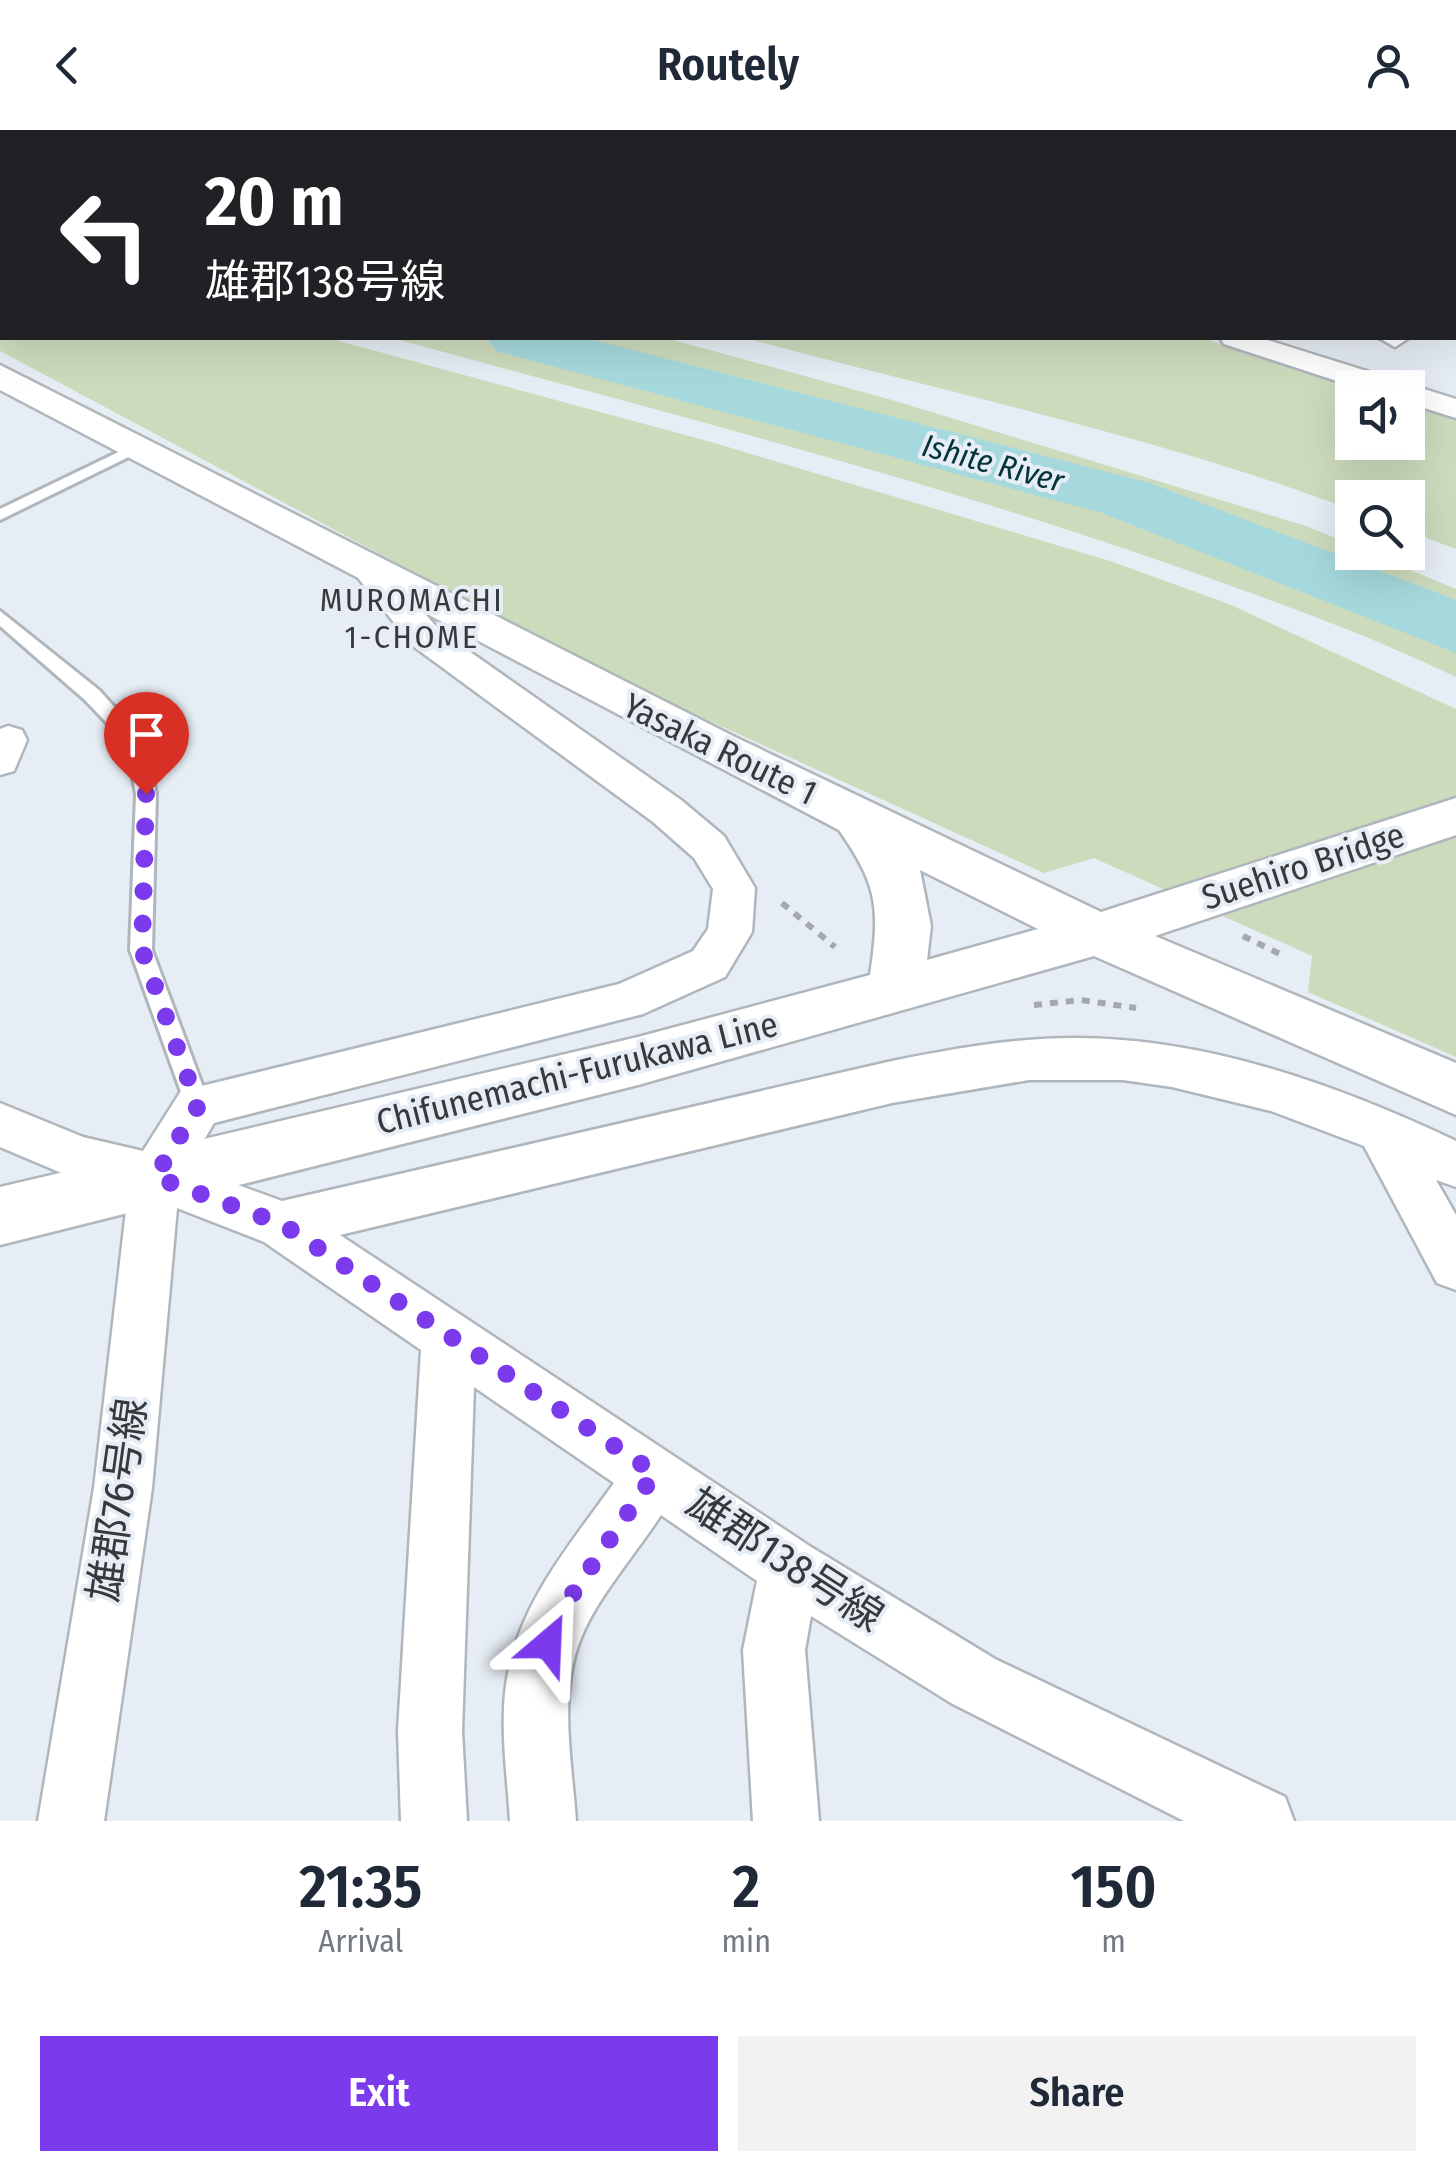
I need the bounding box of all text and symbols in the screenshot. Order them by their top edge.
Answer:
icon: back [40,38,95,93]
text: Routely [657,38,799,92]
icon: person [1361,38,1416,93]
text: 20 m [205,160,344,244]
icon: left [40,170,170,300]
text: 雄郡138号線 [205,255,445,309]
map controls [1335,370,1425,570]
button: sound [1335,370,1425,460]
water label: Ishite River [918,426,1069,500]
button: search [1335,480,1425,570]
district label: MUROMACHI 1-CHOME [320,581,504,656]
street label: Yasaka Route 1 [616,684,824,814]
pin [104,692,189,795]
icon: arrive [119,707,174,762]
street label: Suehiro Bridge [1197,814,1409,918]
street label: Chifunemachi-Furukawa Line [372,1003,782,1143]
street label: 雄郡76号線 [79,1395,157,1605]
street label: 雄郡138号線 [677,1478,893,1642]
position arrow [496,1592,600,1696]
text: 21:35 [299,1851,422,1923]
text: 2 [733,1851,760,1923]
text: 150 [1070,1851,1157,1923]
text: Arrival [318,1922,403,1960]
text: min [722,1922,771,1960]
text: m [1101,1922,1126,1960]
button: Exit [40,2036,718,2151]
button: Share [738,2036,1416,2151]

